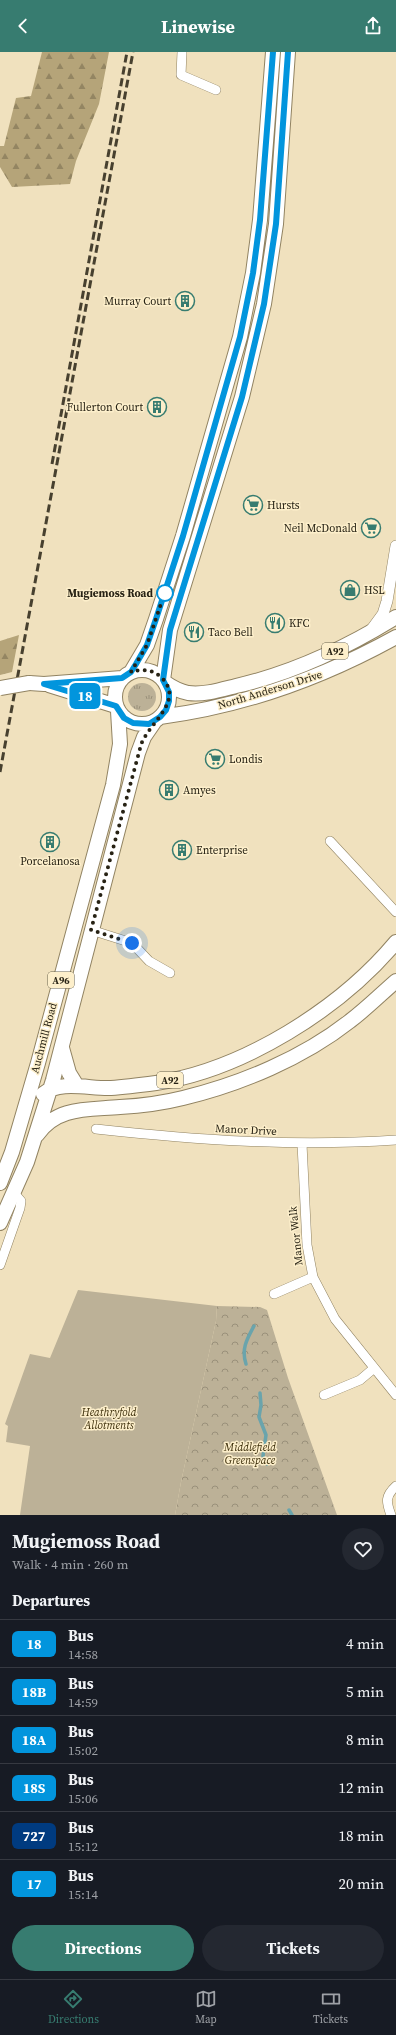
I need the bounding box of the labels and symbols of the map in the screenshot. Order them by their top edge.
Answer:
building icon: Murray Court [174,290,196,312]
place label: Murray Court [104,294,171,309]
building icon: Fullerton Court [146,396,168,418]
place label: Fullerton Court [67,400,143,415]
supermarket icon: Hursts [242,494,264,516]
place label: Hursts [267,498,300,513]
supermarket icon: Neil McDonald [360,517,382,539]
place label: Neil McDonald [284,521,358,536]
shop icon: HSL [339,579,361,601]
place label: HSL [364,583,385,598]
marker: Mugiemoss Road [156,584,174,602]
place label: Mugiemoss Road [67,586,153,601]
restaurant icon: KFC [264,612,286,634]
place label: KFC [289,616,310,631]
restaurant icon: Taco Bell [183,621,205,643]
place label: Taco Bell [208,625,253,640]
road number: A92 [322,643,348,659]
street label: North Anderson Drive [216,667,324,713]
line badge: 18 [67,683,103,709]
supermarket icon: Londis [204,748,226,770]
place label: Londis [229,752,263,767]
building icon: Amyes [158,779,180,801]
place label: Amyes [183,783,216,798]
building icon: Porcelanosa [39,831,61,853]
building icon: Enterprise [171,839,193,861]
place label: Enterprise [196,843,248,858]
place label: Porcelanosa [20,854,80,869]
your location [122,933,142,953]
road number: A96 [48,972,74,988]
street label: Auchmill Road [27,1000,61,1075]
road number: A92 [157,1072,183,1088]
street label: Manor Drive [215,1121,278,1139]
street label: Manor Walk [285,1205,307,1266]
park label: Heathryfold Allotments [81,1405,137,1433]
park label: Middlefield Greenspace [223,1440,276,1468]

